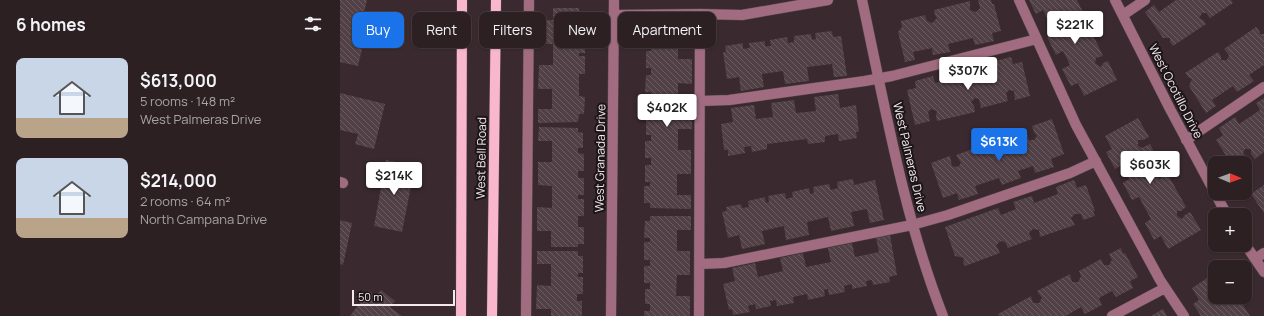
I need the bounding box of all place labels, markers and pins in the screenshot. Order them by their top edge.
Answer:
pin: $221K [1047,11,1103,45]
pin: $307K [940,57,996,91]
pin: $402K [639,94,695,128]
pin: $613K [971,128,1027,162]
pin: $603K [1122,151,1178,185]
pin: $214K [366,162,422,196]

